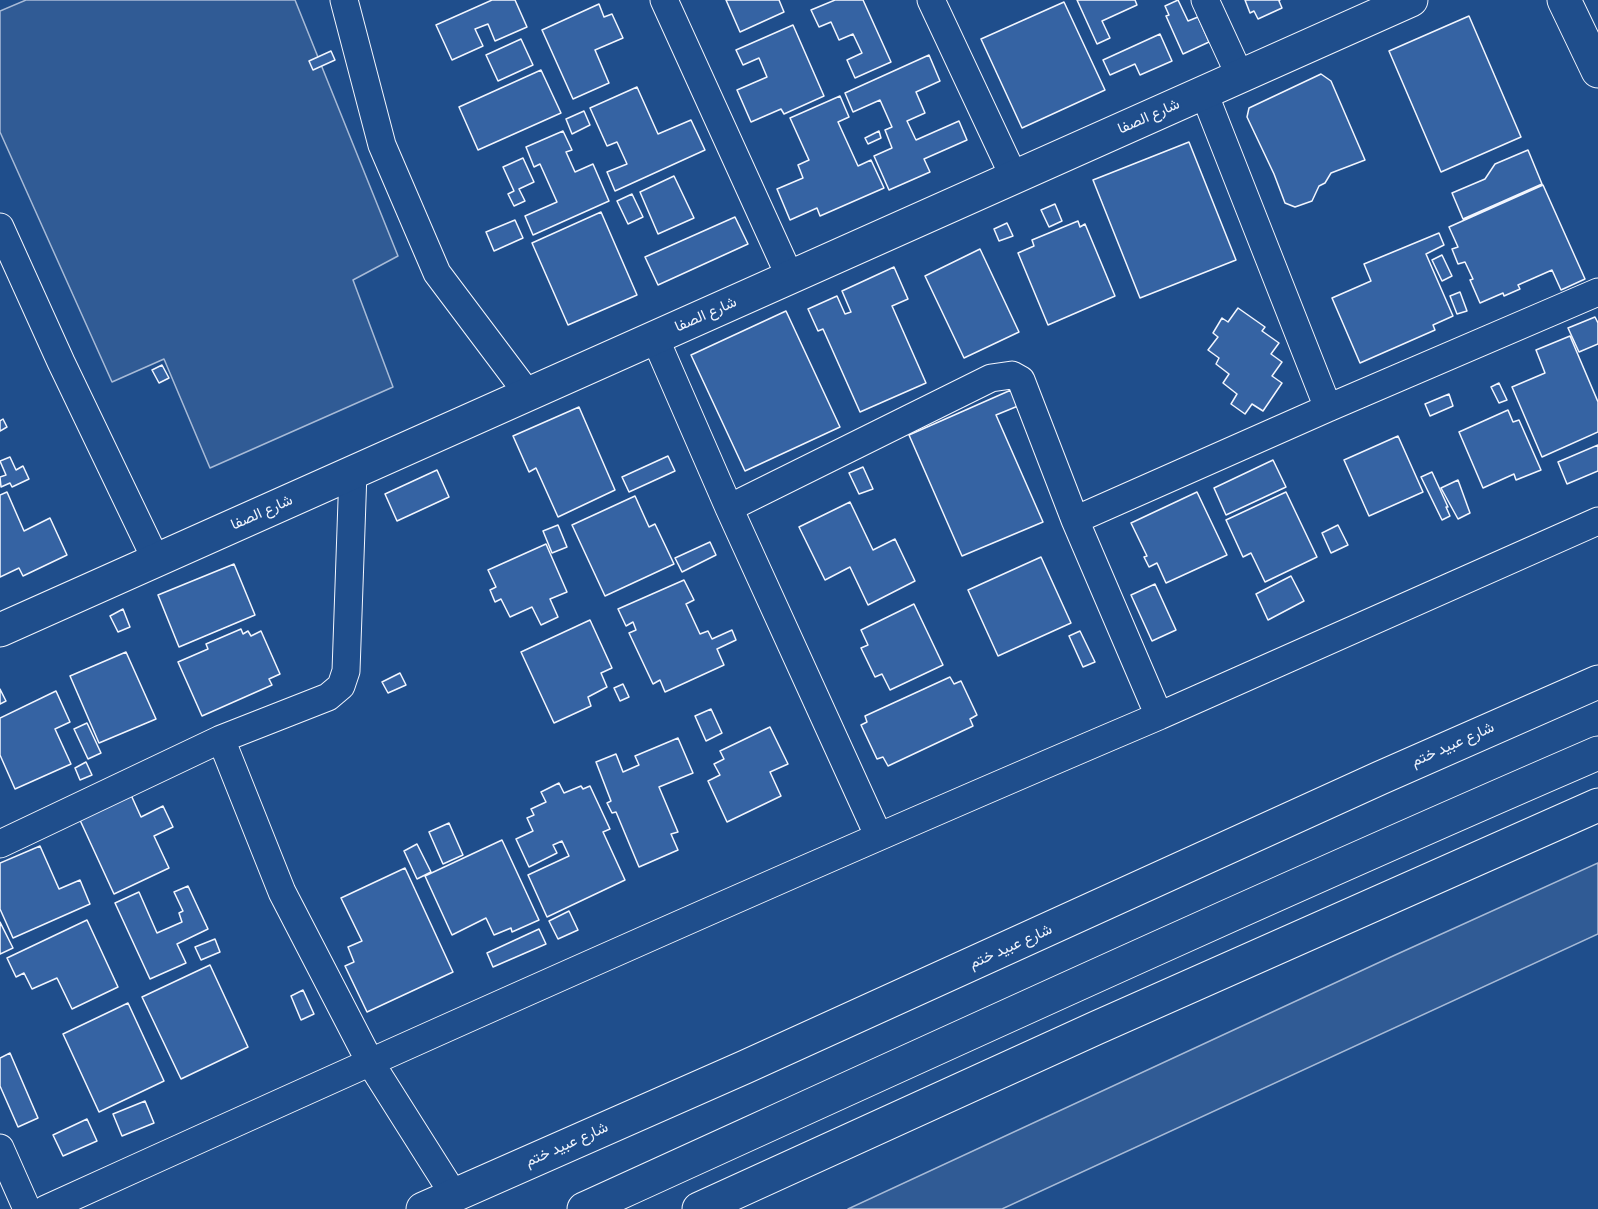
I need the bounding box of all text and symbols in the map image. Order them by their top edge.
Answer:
street label: شارع الصفا [1115,95,1183,139]
street label: شارع الصفا [672,293,740,337]
street label: شارع الصفا [228,491,296,535]
street label: شارع عبيد ختم [1409,719,1497,771]
street label: شارع عبيد ختم [967,921,1055,973]
street label: شارع عبيد ختم [523,1119,611,1171]

